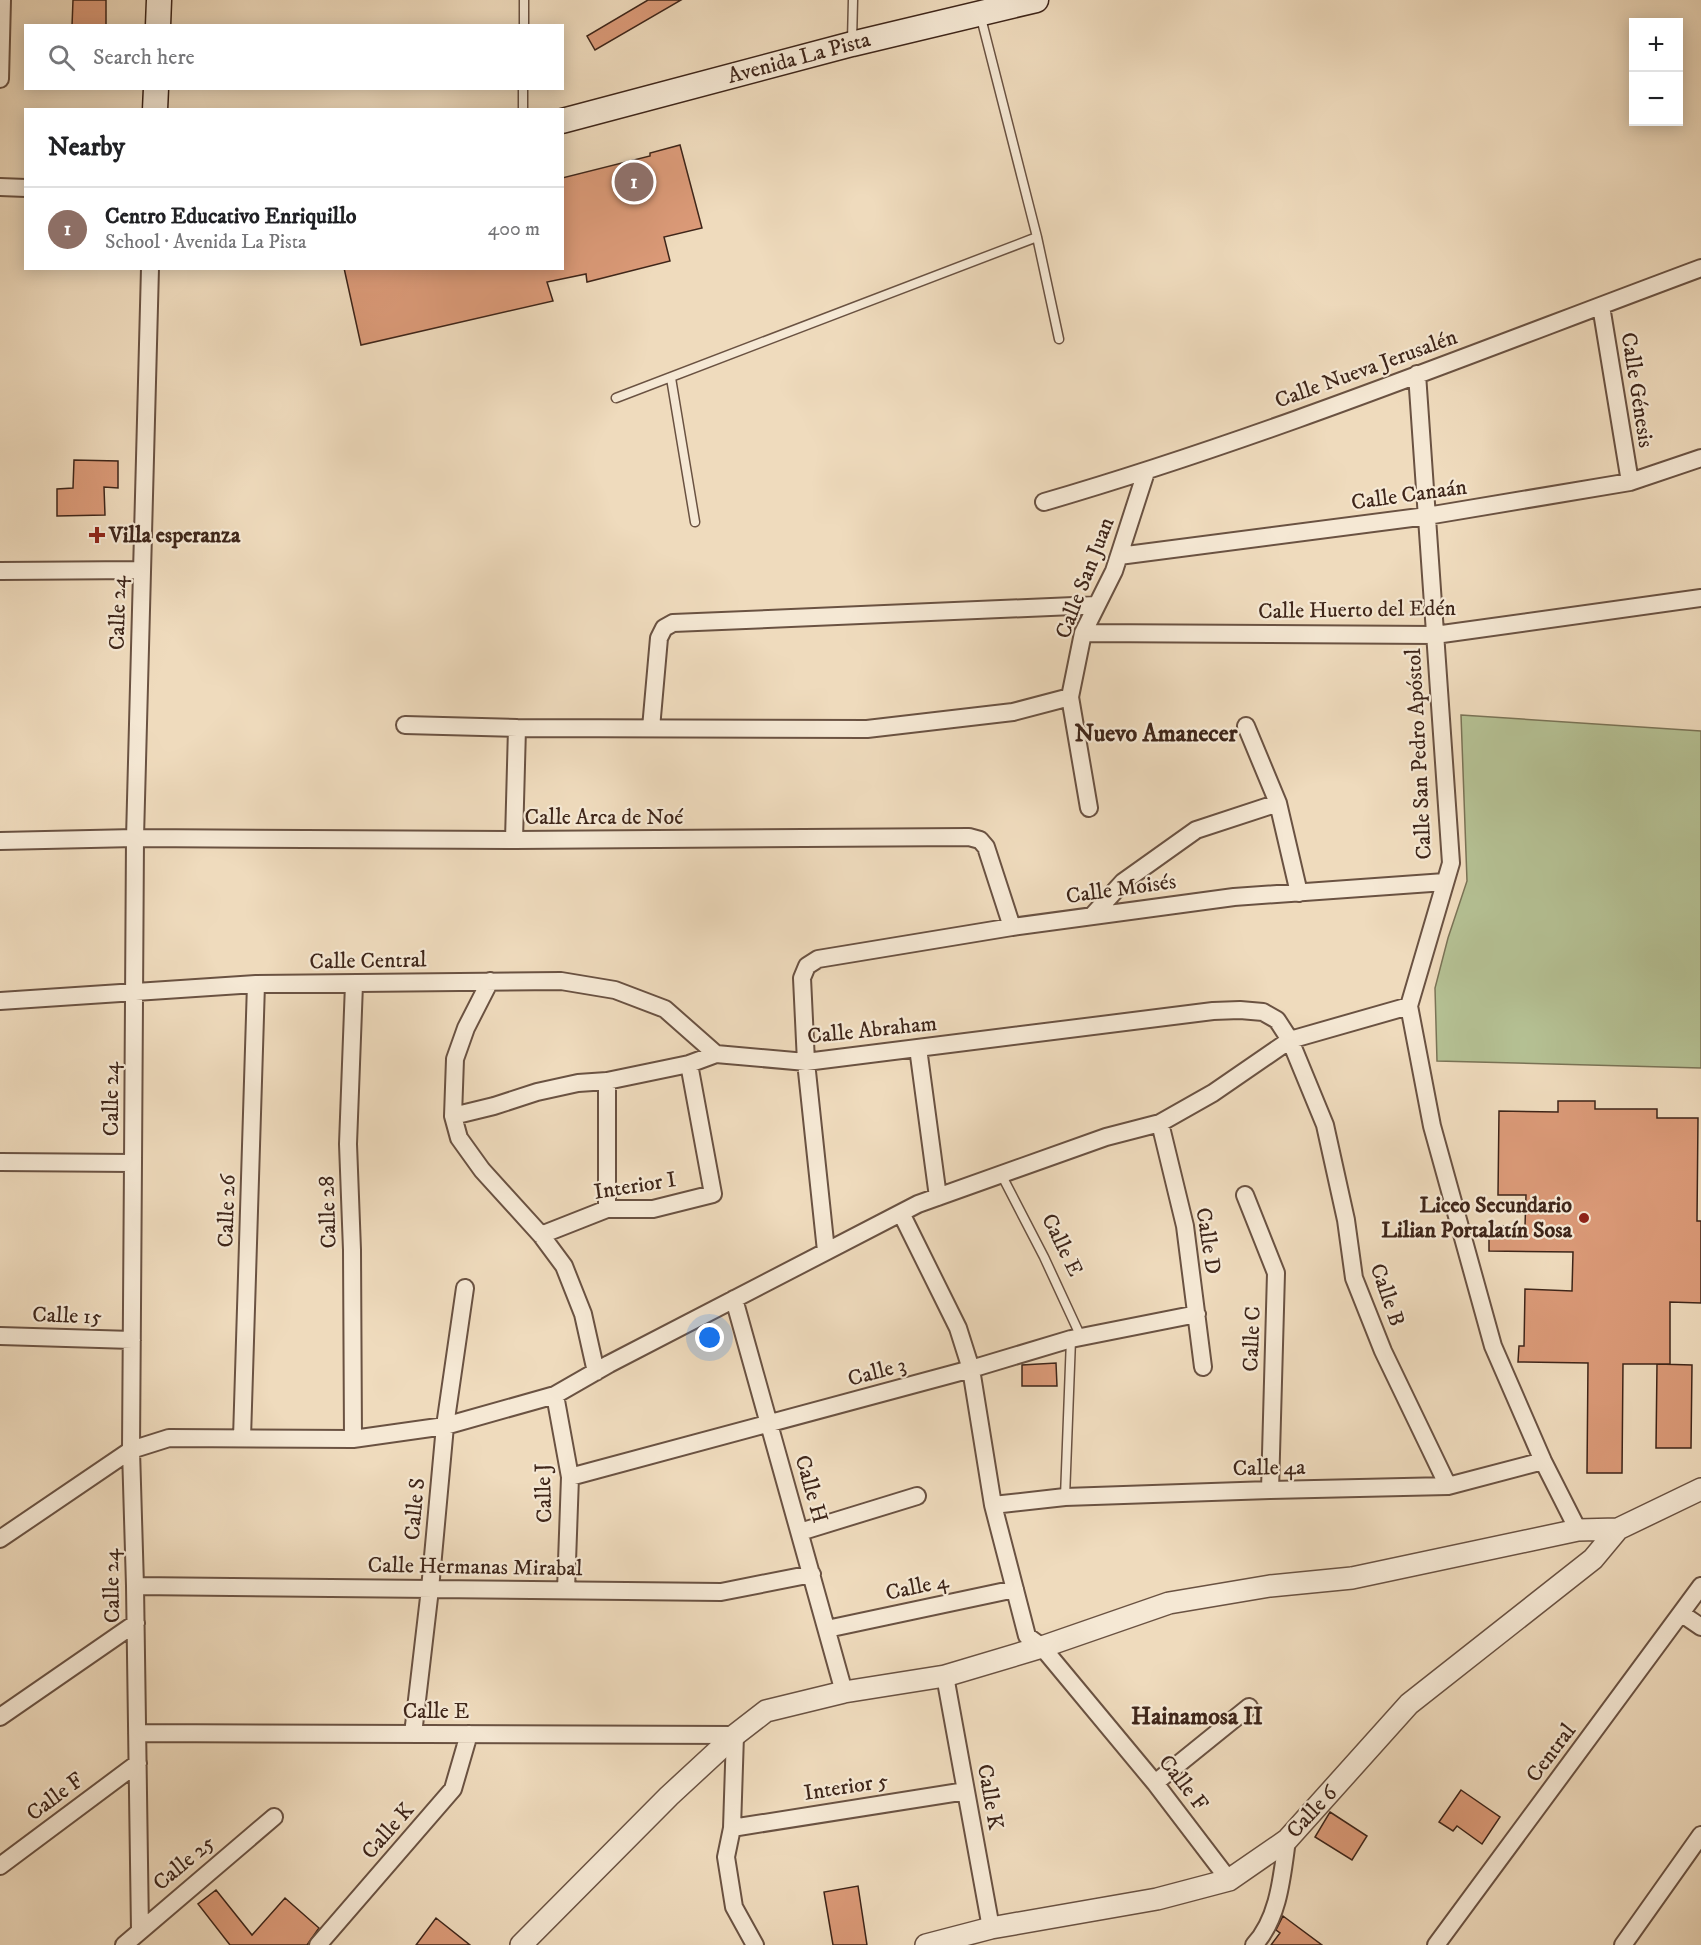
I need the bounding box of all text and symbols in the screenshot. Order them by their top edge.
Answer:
map controls [1629,18,1683,126]
button: + [1629,18,1683,72]
search box [24,24,564,90]
street label: Avenida La Pista [725,26,874,90]
icon: search [45,41,78,74]
text: Search here [93,44,195,71]
button: − [1629,72,1683,126]
text: Nearby [48,131,125,164]
pin: 1 [614,160,654,204]
text: Centro Educativo Enriquillo [105,203,356,230]
text: 1 [64,217,71,242]
text: 400 m [488,217,540,242]
text: School · Avenida La Pista [105,230,307,255]
street label: Calle Nueva Jerusalén [1271,323,1461,415]
street label: Calle Génesis [1615,330,1659,450]
street label: Calle Canaán [1349,473,1469,516]
street label: Calle San Juan [1049,513,1121,643]
place label: Villa esperanza [108,522,241,549]
marker: Villa esperanza [90,528,104,542]
street label: Calle 24 [104,574,132,650]
street label: Calle Huerto del Edén [1258,595,1457,625]
street label: Calle San Pedro Apóstol [1400,647,1438,860]
district label: Nuevo Amanecer [1074,719,1239,749]
street label: Calle Arca de Noé [525,804,683,831]
street label: Calle Moisés [1064,868,1178,910]
street label: Calle Central [309,946,427,976]
street label: Calle Abraham [806,1010,938,1050]
street label: Calle 24 [98,1060,125,1136]
street label: Interior I [592,1166,678,1206]
street label: Calle 26 [212,1172,242,1248]
street label: Calle 28 [313,1175,343,1249]
place label: Liceo Secundario Lilian Portalatín Sosa [1381,1192,1573,1244]
street label: Calle D [1189,1206,1227,1276]
street label: Calle E [1035,1209,1089,1281]
marker: Liceo Secundario Lilian Portalatín Sosa [1577,1211,1591,1225]
street label: Calle B [1364,1260,1410,1330]
street label: Calle 15 [32,1301,102,1331]
street label: Calle C [1237,1306,1267,1372]
your location [695,1323,724,1352]
street label: Calle 3 [845,1351,909,1393]
street label: Calle H [788,1452,834,1526]
street label: Calle 4a [1232,1454,1306,1482]
street label: Calle J [529,1463,559,1523]
street label: Calle S [399,1477,431,1541]
street label: Calle 24 [98,1547,126,1623]
street label: Calle Hermanas Mirabal [367,1552,583,1582]
street label: Calle 4 [883,1567,952,1607]
street label: Calle E [403,1698,469,1725]
district label: Hainamosa II [1131,1702,1263,1732]
street label: Central [1520,1718,1582,1788]
street label: Calle F [1153,1749,1214,1817]
street label: Calle K [971,1762,1009,1833]
street label: Calle F [21,1767,89,1827]
street label: Interior 5 [802,1767,890,1807]
street label: Calle 6 [1281,1779,1344,1844]
street label: Calle K [356,1797,420,1865]
street label: Calle 25 [148,1829,221,1897]

